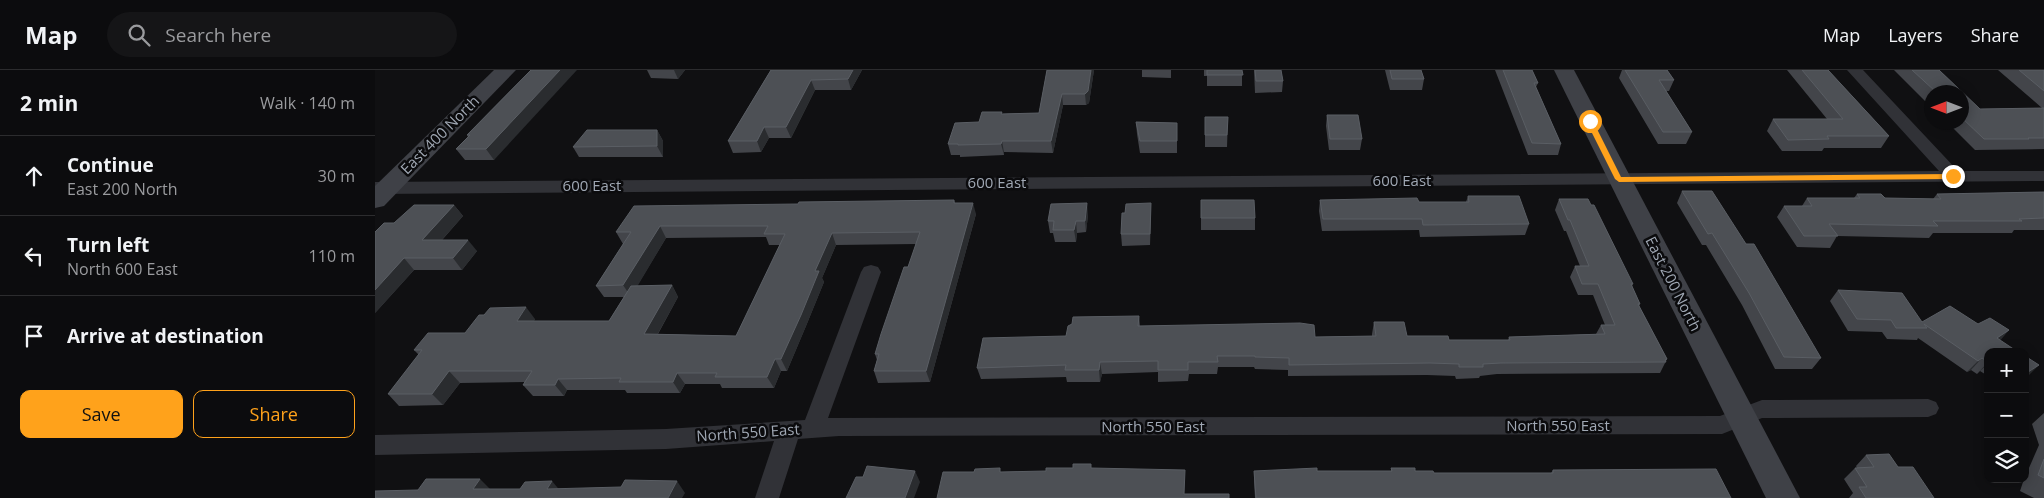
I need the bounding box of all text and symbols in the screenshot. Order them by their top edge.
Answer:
search box [107,12,457,57]
text: Map [25,18,77,51]
icon: search [125,21,153,49]
text: Search here [165,22,271,48]
text: Map [1823,23,1860,47]
text: Layers [1888,23,1943,47]
text: Share [1971,23,2019,47]
north arrow [1924,85,1969,130]
text: 2 min [20,89,78,117]
street label: East 400 North [396,91,483,178]
text: Walk · 140 m [260,92,355,114]
route start [1579,110,1602,133]
text: Continue [67,152,154,178]
icon: ahead [20,162,48,190]
text: 30 m [318,165,355,187]
route end [1942,165,1965,188]
street label: 600 East [1373,170,1431,190]
street label: 600 East [968,172,1026,192]
street label: 600 East [563,175,621,195]
text: East 200 North [67,178,178,200]
text: Turn left [67,232,149,258]
street label: East 200 North [1641,233,1706,334]
icon: left [20,242,48,270]
text: 110 m [309,245,355,267]
text: North 600 East [67,258,178,280]
icon: arrive [20,322,48,350]
text: Arrive at destination [67,323,264,349]
map controls [1984,348,2029,483]
button: + [1984,348,2029,393]
button: Save [20,390,183,438]
button: Share [193,390,355,438]
button: − [1984,393,2029,438]
street label: North 550 East [1506,415,1610,435]
street label: North 550 East [1101,416,1205,436]
street label: North 550 East [696,418,800,446]
button: layers [1984,438,2029,483]

